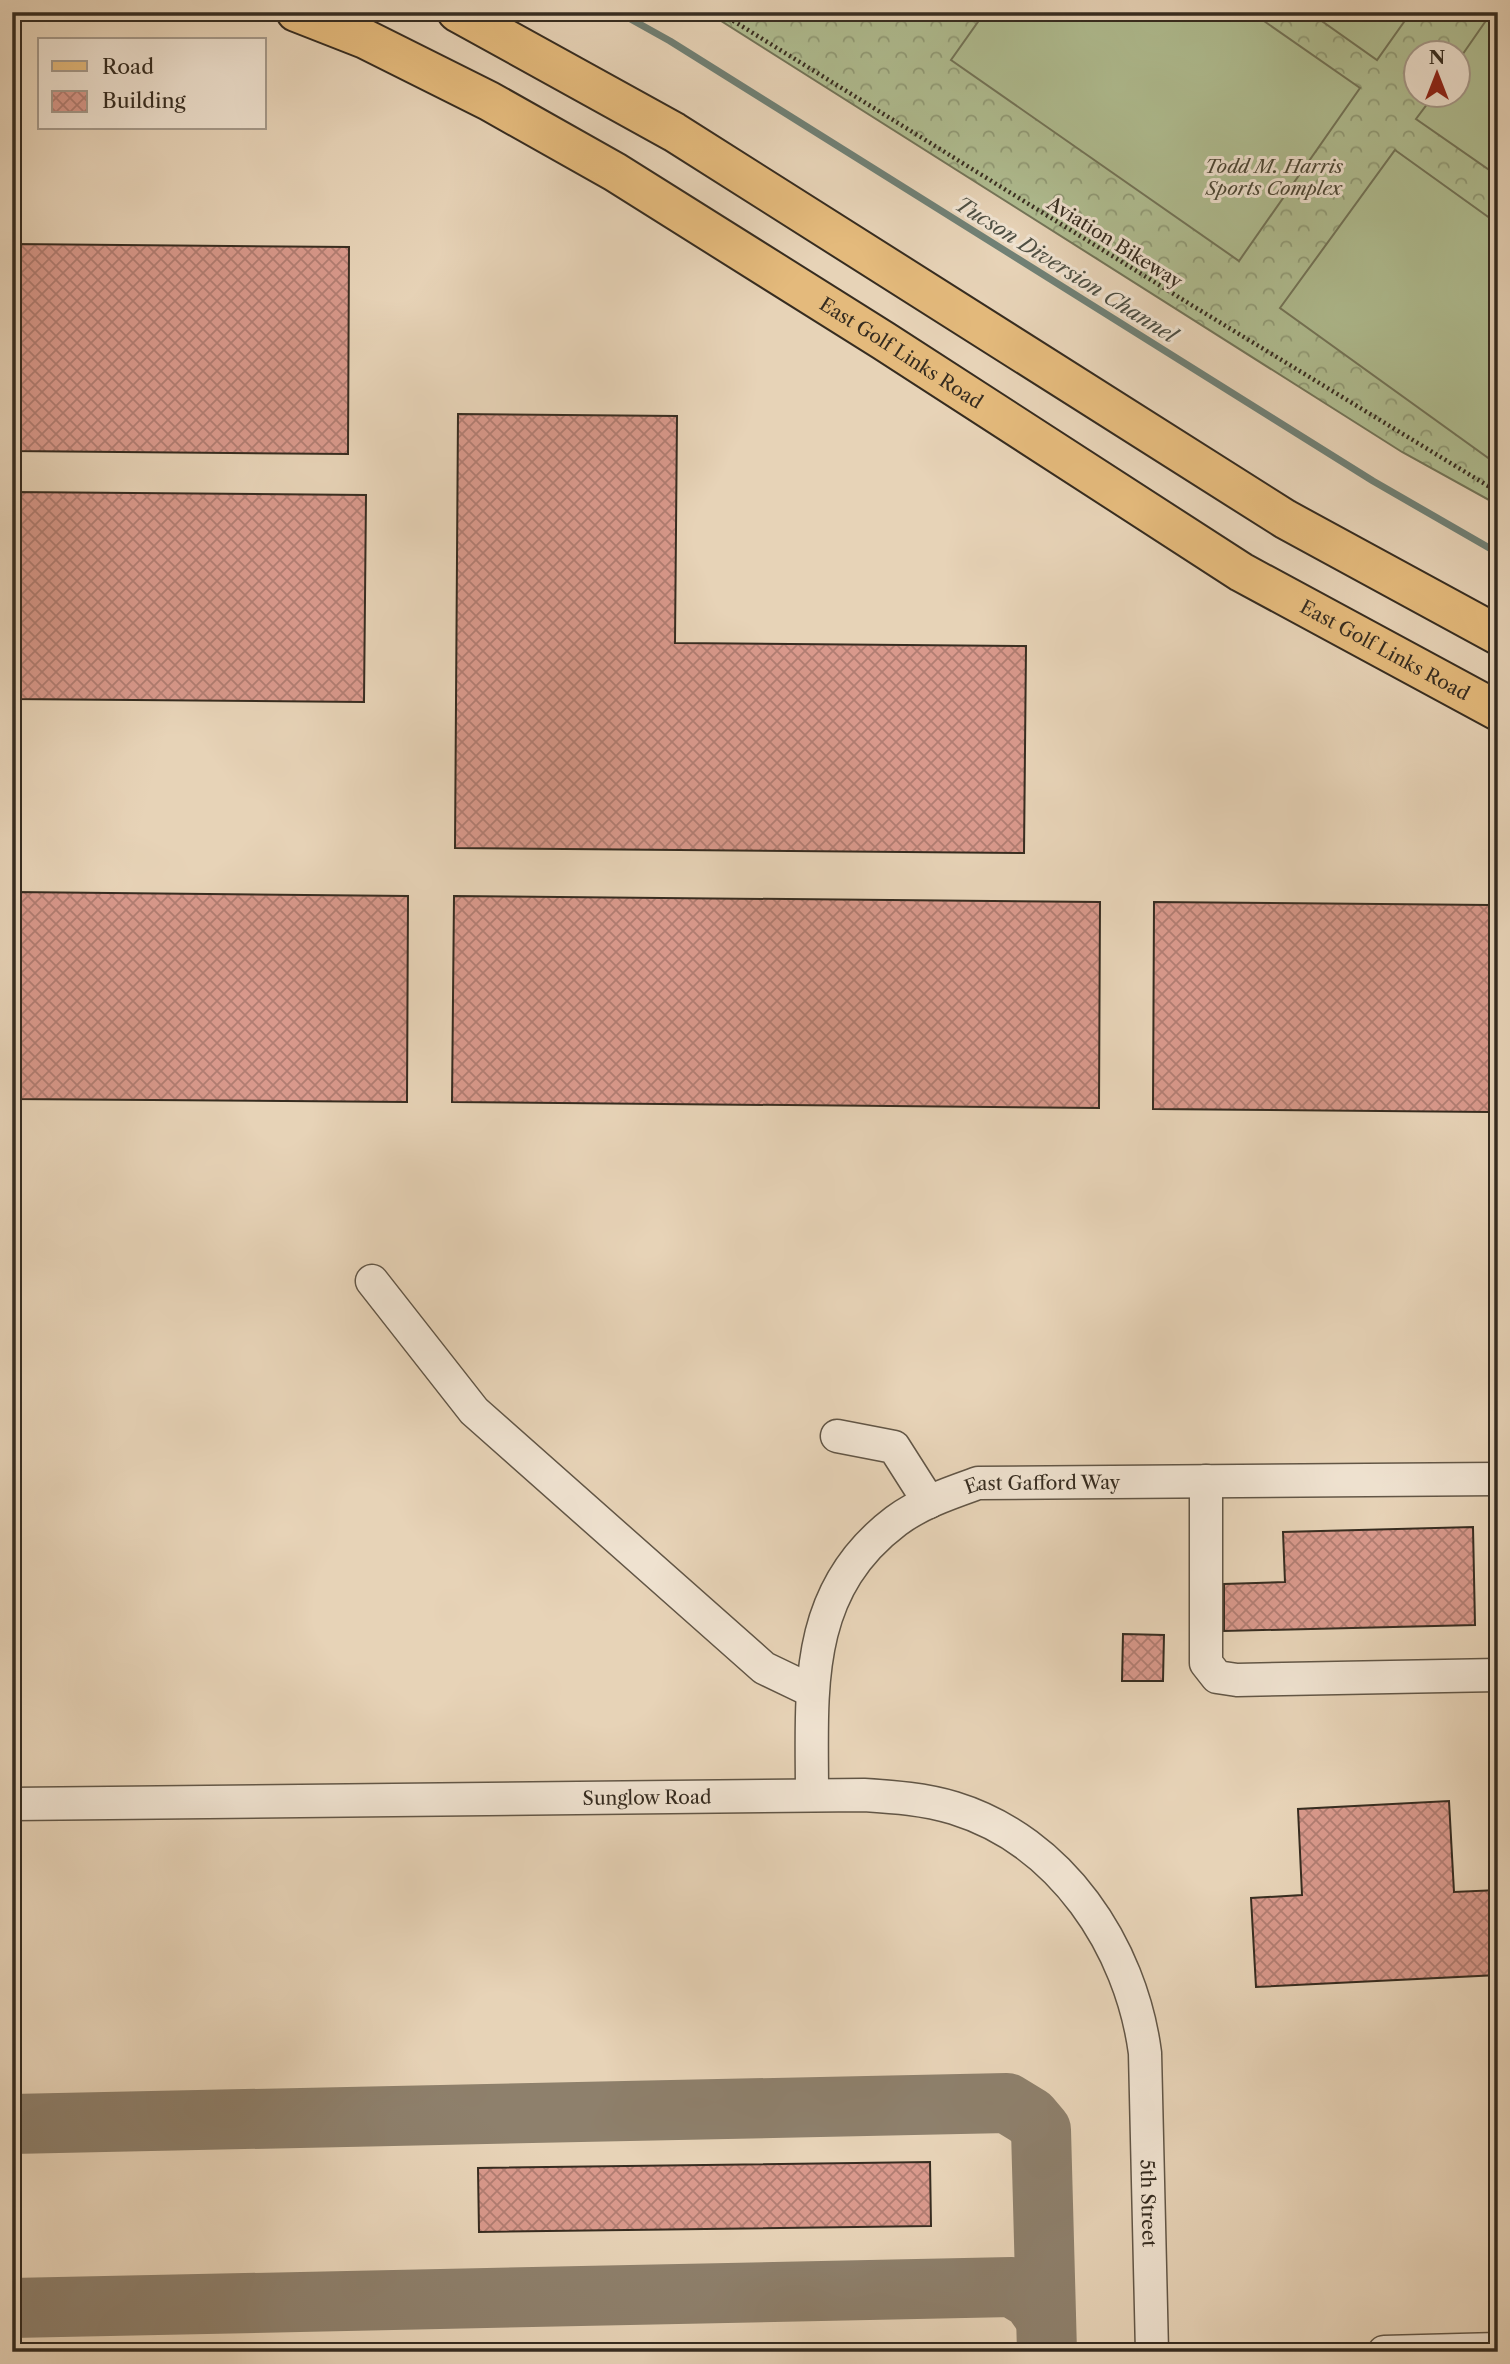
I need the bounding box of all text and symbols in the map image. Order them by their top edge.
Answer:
legend [38,38,266,130]
north arrow [1402,38,1472,108]
text: N [1429,46,1445,69]
text: Road [102,54,154,79]
text: Building [102,88,187,113]
park label: Todd M. Harris Sports Complex [1205,155,1344,200]
water label: Tucson Diversion Channel [951,191,1183,349]
street label: Aviation Bikeway [1042,191,1187,293]
street label: East Golf Links Road [815,293,987,414]
street label: East Golf Links Road [1296,595,1474,706]
street label: East Gafford Way [962,1471,1121,1499]
street label: Sunglow Road [582,1786,712,1810]
street label: 5th Street [1135,2159,1161,2248]

